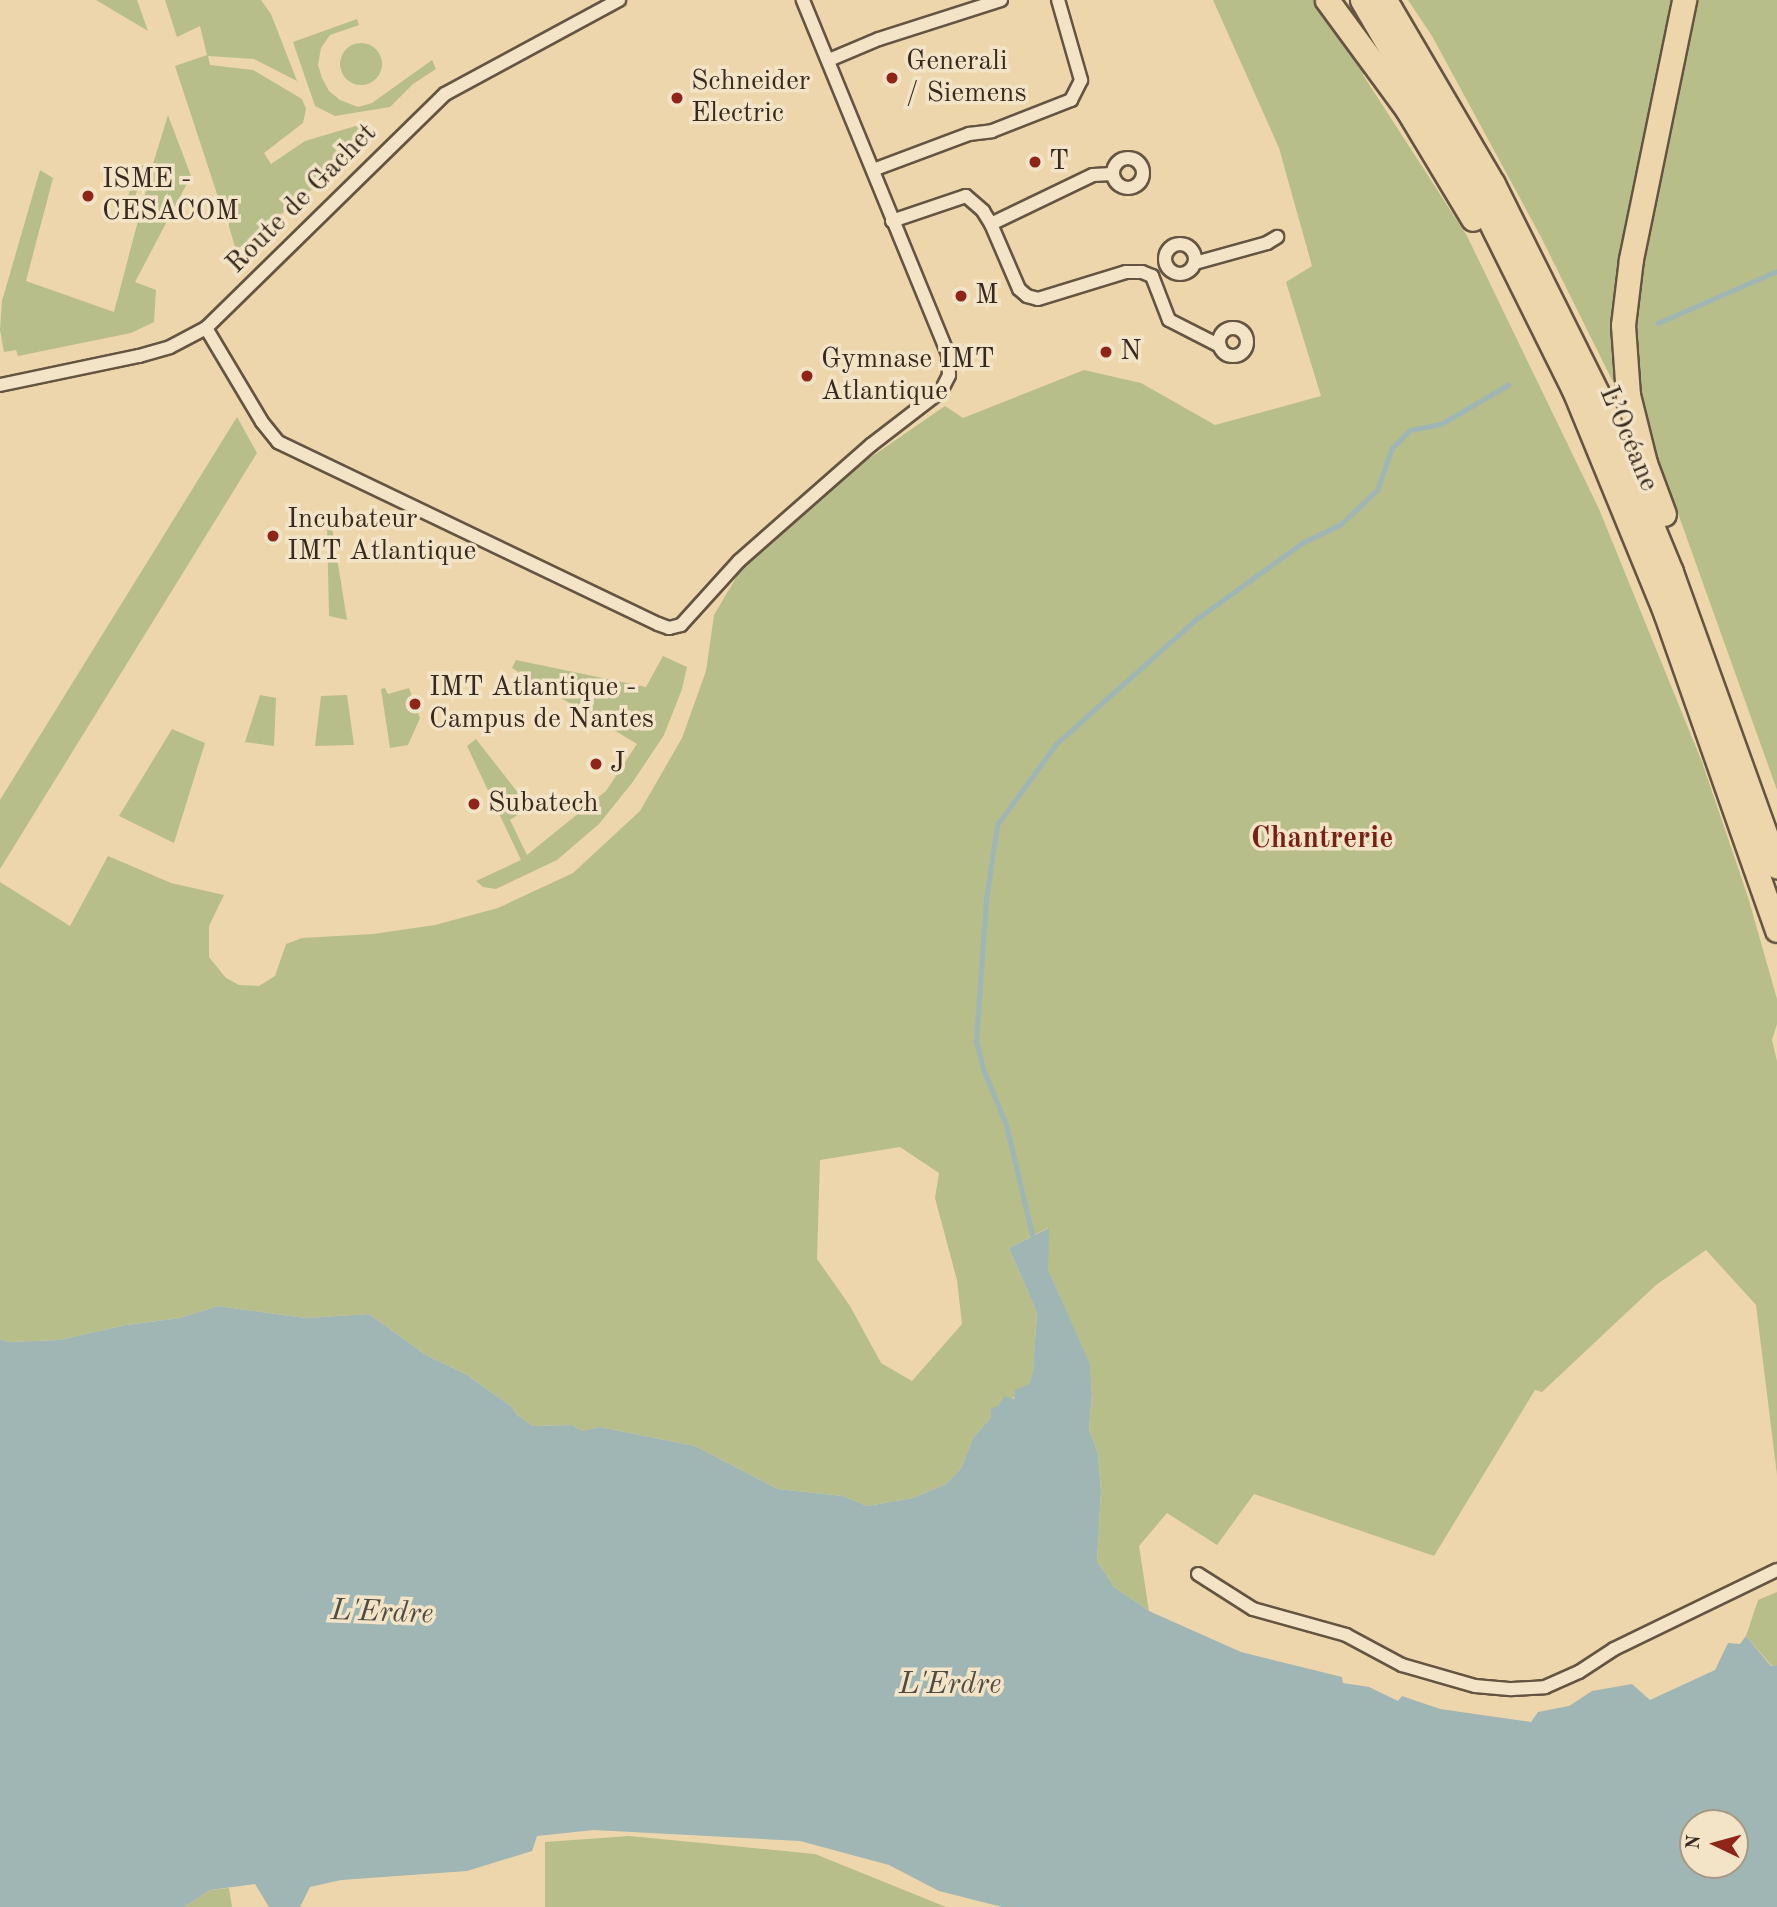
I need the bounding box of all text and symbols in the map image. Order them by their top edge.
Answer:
place label: Generali / Siemens [906,45,1027,111]
place label: Schneider Electric [691,65,810,131]
marker: Generali / Siemens [884,70,900,86]
marker: Schneider Electric [669,90,685,106]
street label: Route de Gachet [220,117,384,281]
place label: T [1049,145,1069,179]
marker: T [1027,154,1043,170]
place label: ISME - CESACOM [102,163,239,229]
marker: ISME - CESACOM [80,188,96,204]
place label: M [975,279,998,313]
marker: M [953,288,969,304]
place label: N [1120,335,1142,369]
place label: Gymnase IMT Atlantique [821,343,995,409]
marker: N [1098,344,1114,360]
marker: Gymnase IMT Atlantique [799,368,815,384]
street label: L’Océane [1591,381,1665,497]
place label: Incubateur IMT Atlantique [287,503,476,569]
marker: Incubateur IMT Atlantique [265,528,281,544]
place label: IMT Atlantique - Campus de Nantes [429,671,654,737]
marker: IMT Atlantique - Campus de Nantes [407,696,423,712]
place label: J [610,747,625,781]
marker: J [588,756,604,772]
place label: Subatech [488,787,599,821]
marker: Subatech [466,796,482,812]
district label: Chantrerie [1251,821,1393,857]
water label: L'Erdre [330,1593,434,1633]
water label: L'Erdre [899,1667,1001,1703]
north arrow [1679,1809,1749,1879]
text: N [1684,1834,1705,1850]

